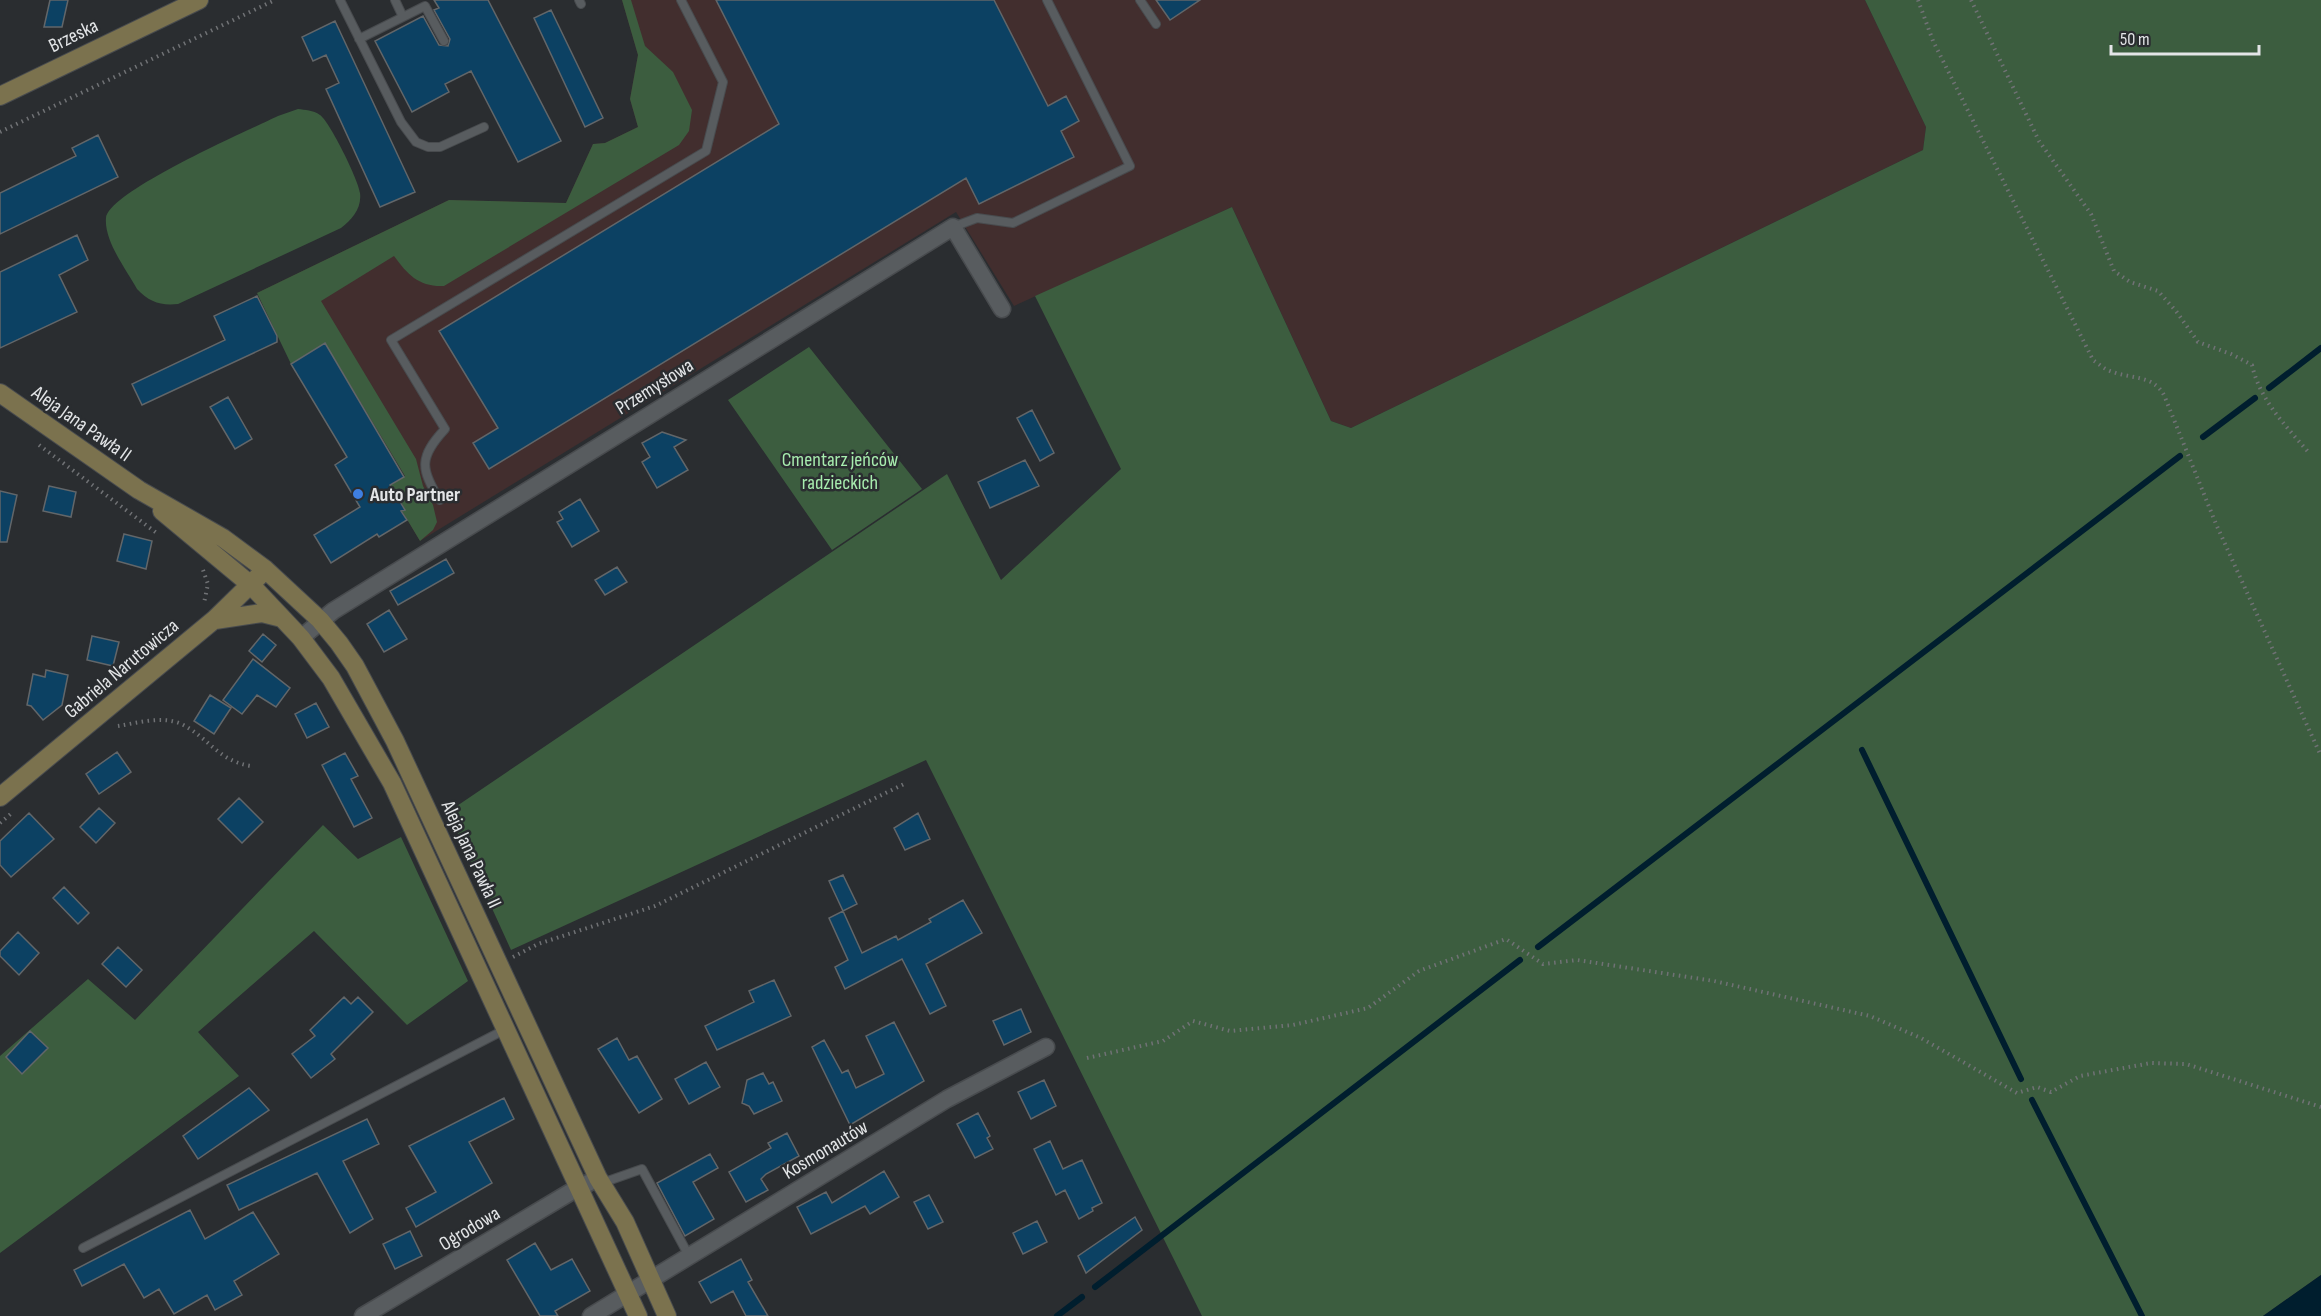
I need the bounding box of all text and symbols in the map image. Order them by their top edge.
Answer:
street label: Brzeska [45,14,102,58]
scale bar [2111,18,2260,56]
text: 50 m [2120,29,2150,50]
street label: Przemysłowa [611,353,698,420]
street label: Aleja Jana Pawła II [26,380,136,467]
park label: Cmentarz jeńców radzieckich [782,448,898,495]
place label: Auto Partner [369,483,460,507]
marker: Auto Partner [351,487,365,501]
street label: Gabriela Narutowicza [60,614,184,724]
street label: Aleja Jana Pawła II [435,796,506,912]
street label: Kosmonautów [778,1115,873,1185]
street label: Ogrodowa [435,1201,504,1256]

